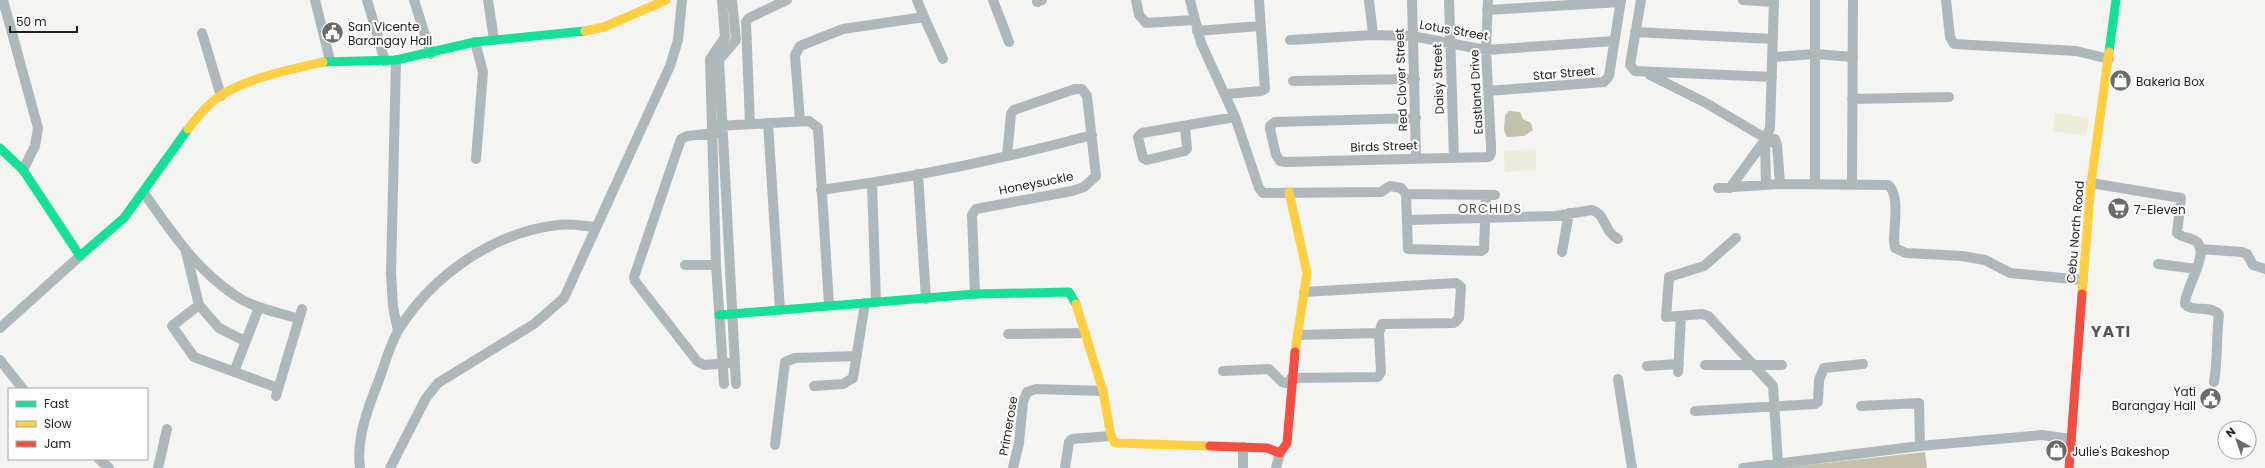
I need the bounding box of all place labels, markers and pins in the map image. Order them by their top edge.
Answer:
place label: San Vicente Barangay Hall [348,18,432,49]
public building icon: San Vicente Barangay Hall [319,20,345,46]
shop icon: Bakeria Box [2107,68,2133,94]
place label: Bakeria Box [2136,73,2205,90]
supermarket icon: 7-Eleven [2106,196,2132,222]
place label: 7-Eleven [2134,201,2186,218]
place label: Yati Barangay Hall [2112,383,2196,414]
public building icon: Yati Barangay Hall [2198,385,2224,411]
shop icon: Julie's Bakeshop [2043,438,2069,464]
place label: Julie's Bakeshop [2072,443,2170,460]

